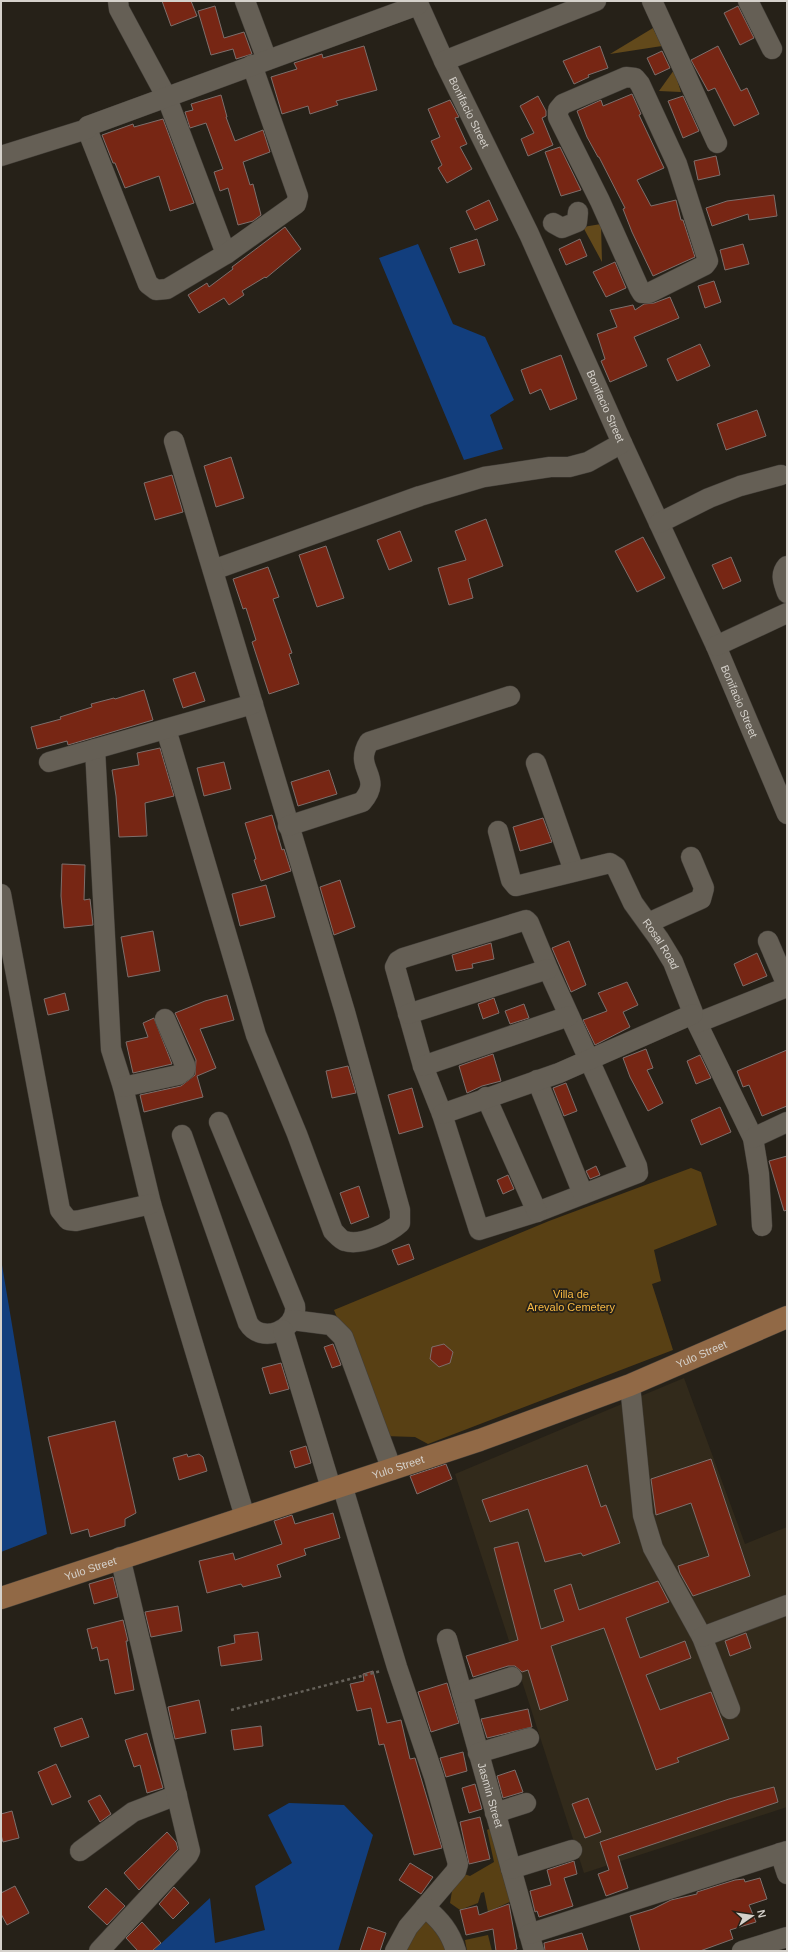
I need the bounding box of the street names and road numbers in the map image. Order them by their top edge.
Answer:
street label: Bonifacio Street [447,75,492,150]
street label: Bonifacio Street [584,368,627,444]
street label: Bonifacio Street [719,663,760,739]
street label: Rosal Road [640,916,681,971]
street label: Yulo Street [674,1338,729,1370]
street label: Yulo Street [370,1453,425,1481]
street label: Yulo Street [63,1554,118,1583]
street label: Jasmin Street [476,1761,505,1829]

